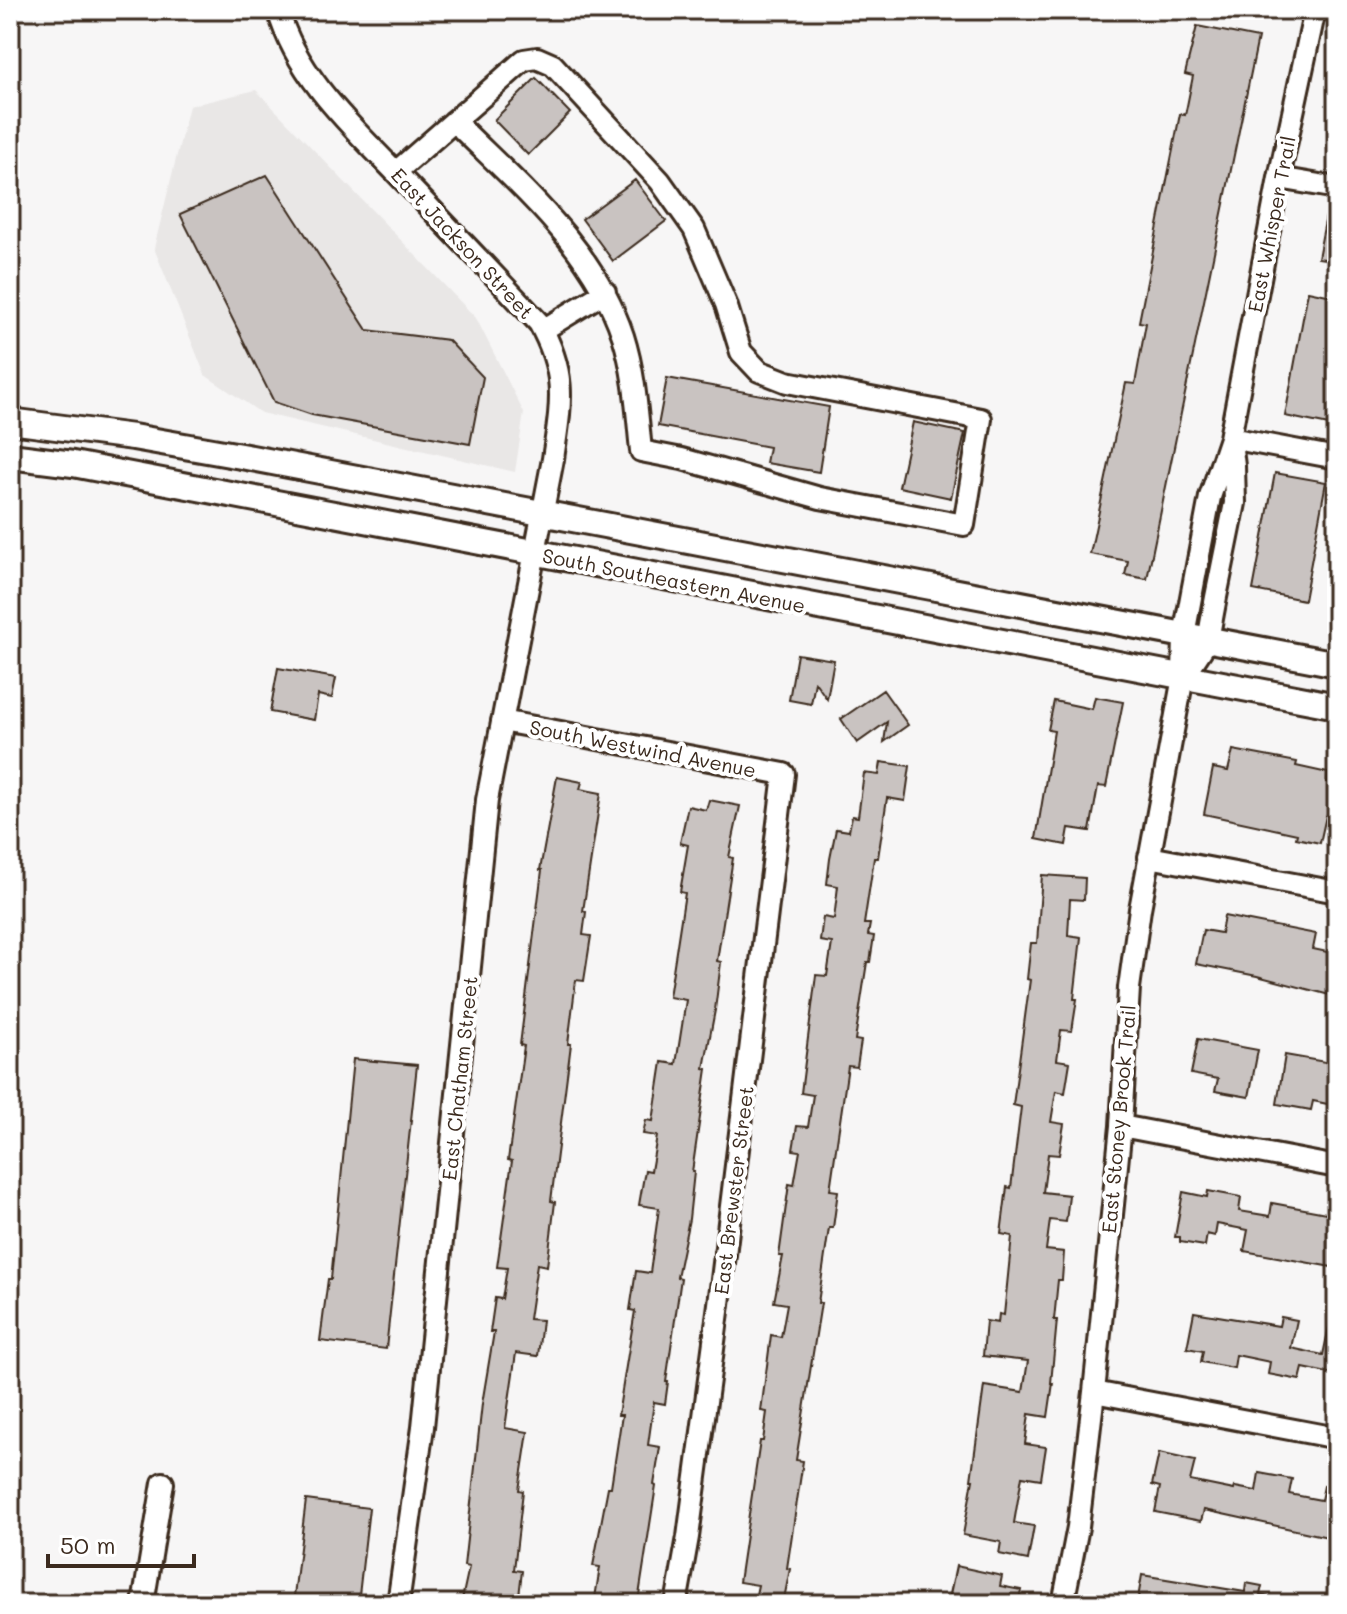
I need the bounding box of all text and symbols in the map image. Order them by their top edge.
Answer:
street label: East Whisper Trail [1241,133,1301,315]
street label: East Jackson Street [386,162,540,324]
street label: South Southeastern Avenue [540,542,808,618]
street label: South Westwind Avenue [528,713,758,783]
street label: East Chatham Street [435,975,483,1181]
street label: East Stoney Brook Trail [1095,1004,1141,1234]
street label: East Brewster Street [707,1084,759,1296]
scale bar [48,1518,194,1568]
text: 50 m [60,1529,116,1560]

